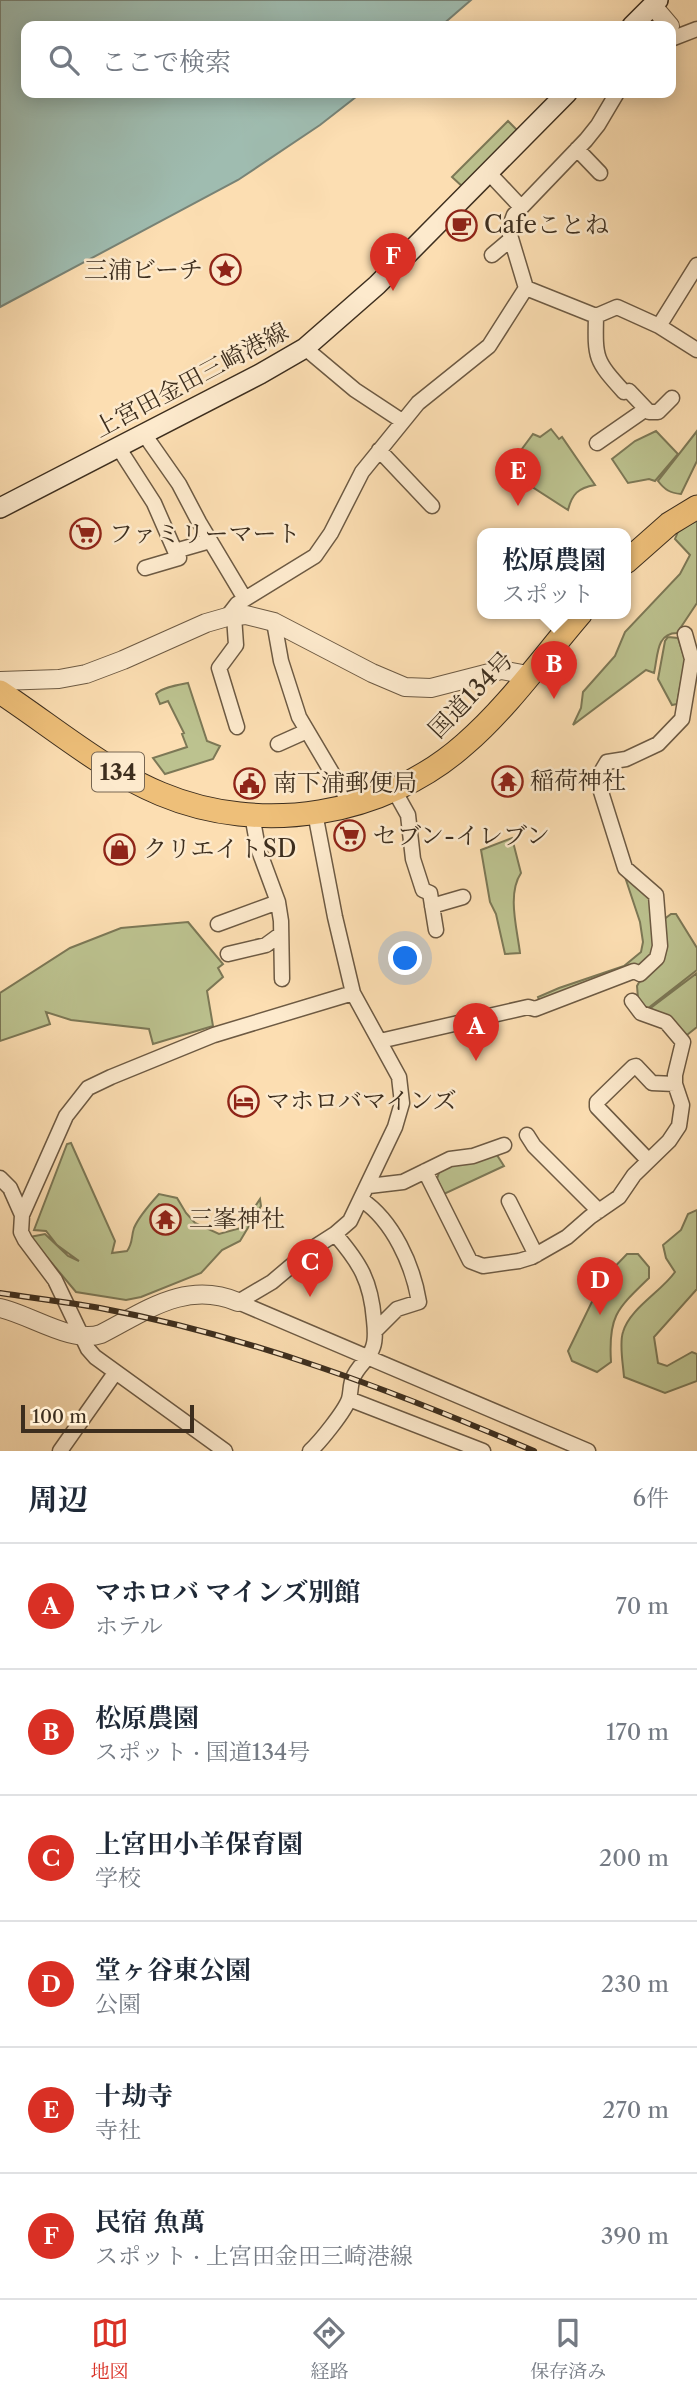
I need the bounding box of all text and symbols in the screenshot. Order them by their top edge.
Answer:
search box [21,21,676,98]
icon: search [45,41,83,79]
text: ここで検索 [101,46,231,78]
cafe icon: Cafeことね [444,208,478,242]
place label: Cafeことね [484,210,609,239]
pin: F [370,233,416,291]
place icon: 三浦ビーチ [209,253,243,287]
place label: 三浦ビーチ [84,255,203,284]
street label: 上宮田金田三崎港線 [89,316,293,443]
pin: E [495,448,541,506]
supermarket icon: ファミリーマート [69,517,103,551]
place label: ファミリーマート [109,519,301,548]
popup [477,528,631,619]
text: 松原農園 [502,544,606,576]
text: スポット [502,580,594,608]
pin: B [531,641,577,699]
street label: 国道134号 [422,645,519,744]
road number: 134 [92,752,144,792]
temple icon: 稲荷神社 [490,764,524,798]
public building icon: 南下浦郵便局 [233,766,267,800]
place label: 稲荷神社 [530,766,626,795]
place label: 南下浦郵便局 [273,768,417,797]
supermarket icon: セブン-イレブン [333,819,367,853]
place label: セブン-イレブン [373,821,550,850]
shop icon: クリエイトSD [103,832,137,866]
place label: クリエイトSD [143,834,296,863]
your location [388,941,422,975]
pin: A [453,1003,499,1061]
hotel icon: マホロバマインズ [226,1084,260,1118]
place label: マホロバマインズ [266,1086,457,1115]
temple icon: 三峯神社 [149,1202,183,1236]
place label: 三峯神社 [189,1204,285,1233]
pin: C [287,1239,333,1297]
pin: D [577,1257,623,1315]
scale bar [21,1402,194,1434]
text: 100 m [32,1405,87,1428]
text: 周辺 [28,1481,88,1518]
text: 6件 [633,1484,669,1512]
text: マホロバ マインズ別館 [95,1576,360,1608]
text: A [42,1592,60,1620]
text: 70 m [616,1592,669,1620]
text: ホテル [95,1612,163,1640]
text: 松原農園 [95,1702,199,1734]
text: B [42,1718,60,1746]
text: 170 m [606,1718,669,1746]
text: スポット · 国道134号 [95,1738,310,1766]
text: 上宮田小羊保育園 [95,1828,303,1860]
text: C [42,1844,60,1872]
text: 200 m [599,1844,669,1872]
text: 学校 [95,1864,141,1892]
text: 堂ヶ谷東公園 [95,1954,251,1986]
text: D [41,1970,61,1998]
text: 230 m [601,1970,669,1998]
text: 公園 [95,1990,141,2018]
text: 十劫寺 [95,2080,173,2112]
text: E [43,2096,59,2124]
text: 270 m [602,2096,669,2124]
text: 寺社 [95,2116,141,2144]
text: 民宿 魚萬 [95,2206,206,2238]
text: F [43,2222,59,2250]
text: 390 m [601,2222,669,2250]
text: スポット · 上宮田金田三崎港線 [95,2242,413,2270]
tab: 地図 [91,2314,129,2383]
tab: 経路 [310,2314,348,2383]
tab: 保存済み [530,2314,606,2383]

